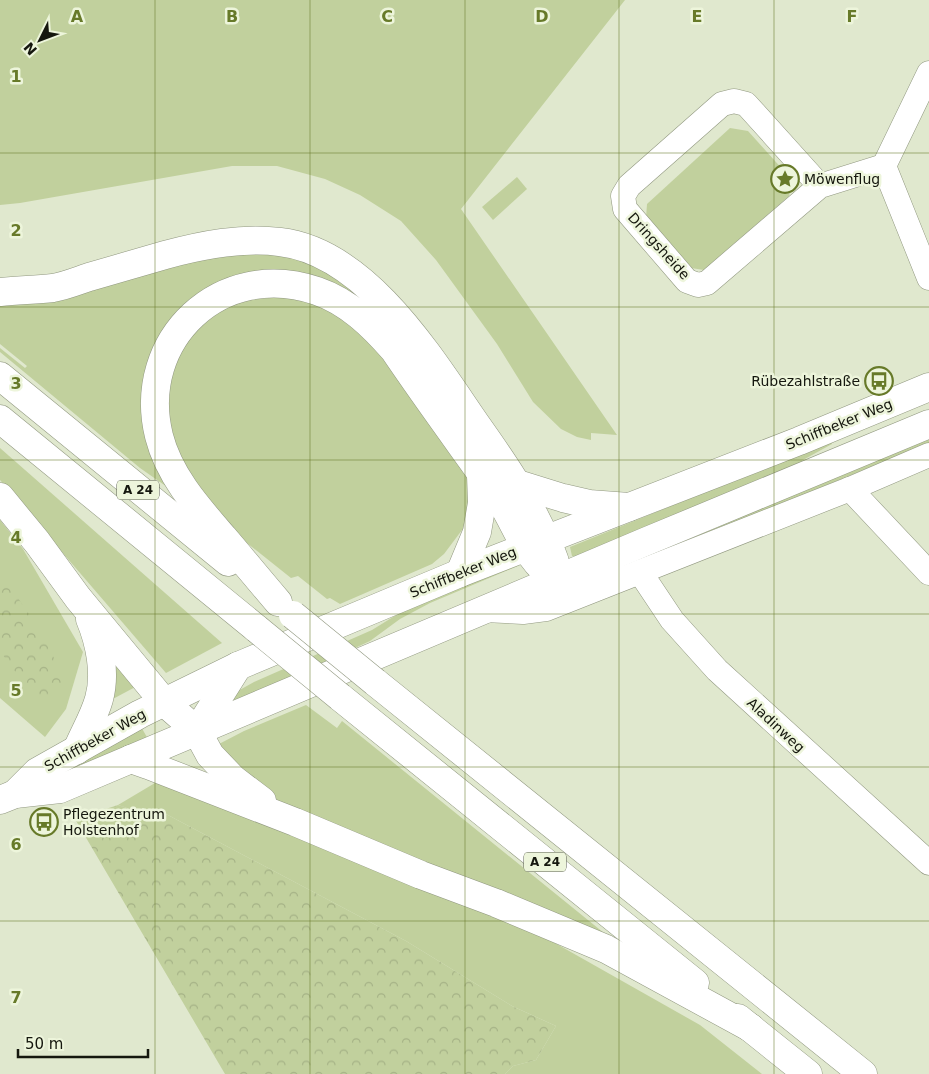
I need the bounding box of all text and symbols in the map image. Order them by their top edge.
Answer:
text: A [71,7,84,26]
text: B [226,7,238,26]
text: C [381,7,393,26]
text: D [535,7,549,26]
text: E [692,7,702,26]
text: F [847,7,857,26]
north arrow [15,15,65,65]
text: N [20,39,40,58]
text: 1 [10,67,22,86]
place icon: Möwenflug [770,164,800,194]
place label: Möwenflug [804,171,880,187]
street label: Dringsheide [625,209,693,283]
text: 2 [10,221,22,240]
bus stop icon: Rübezahlstraße [864,366,894,396]
place label: Rübezahlstraße [751,373,860,389]
text: 3 [10,374,22,393]
street label: Schiffbeker Weg [783,395,895,453]
road number: A 24 [117,480,159,500]
text: 4 [10,528,22,547]
street label: Schiffbeker Weg [407,543,519,601]
text: 5 [10,681,22,700]
street label: Aladinweg [744,694,808,756]
street label: Schiffbeker Weg [42,706,148,774]
place label: Pflegezentrum Holstenhof [63,806,165,838]
bus stop icon: Pflegezentrum Holstenhof [29,807,59,837]
text: 6 [10,835,22,854]
road number: A 24 [524,852,566,872]
text: 7 [10,988,22,1007]
scale bar [18,1026,148,1058]
text: 50 m [25,1035,63,1053]

